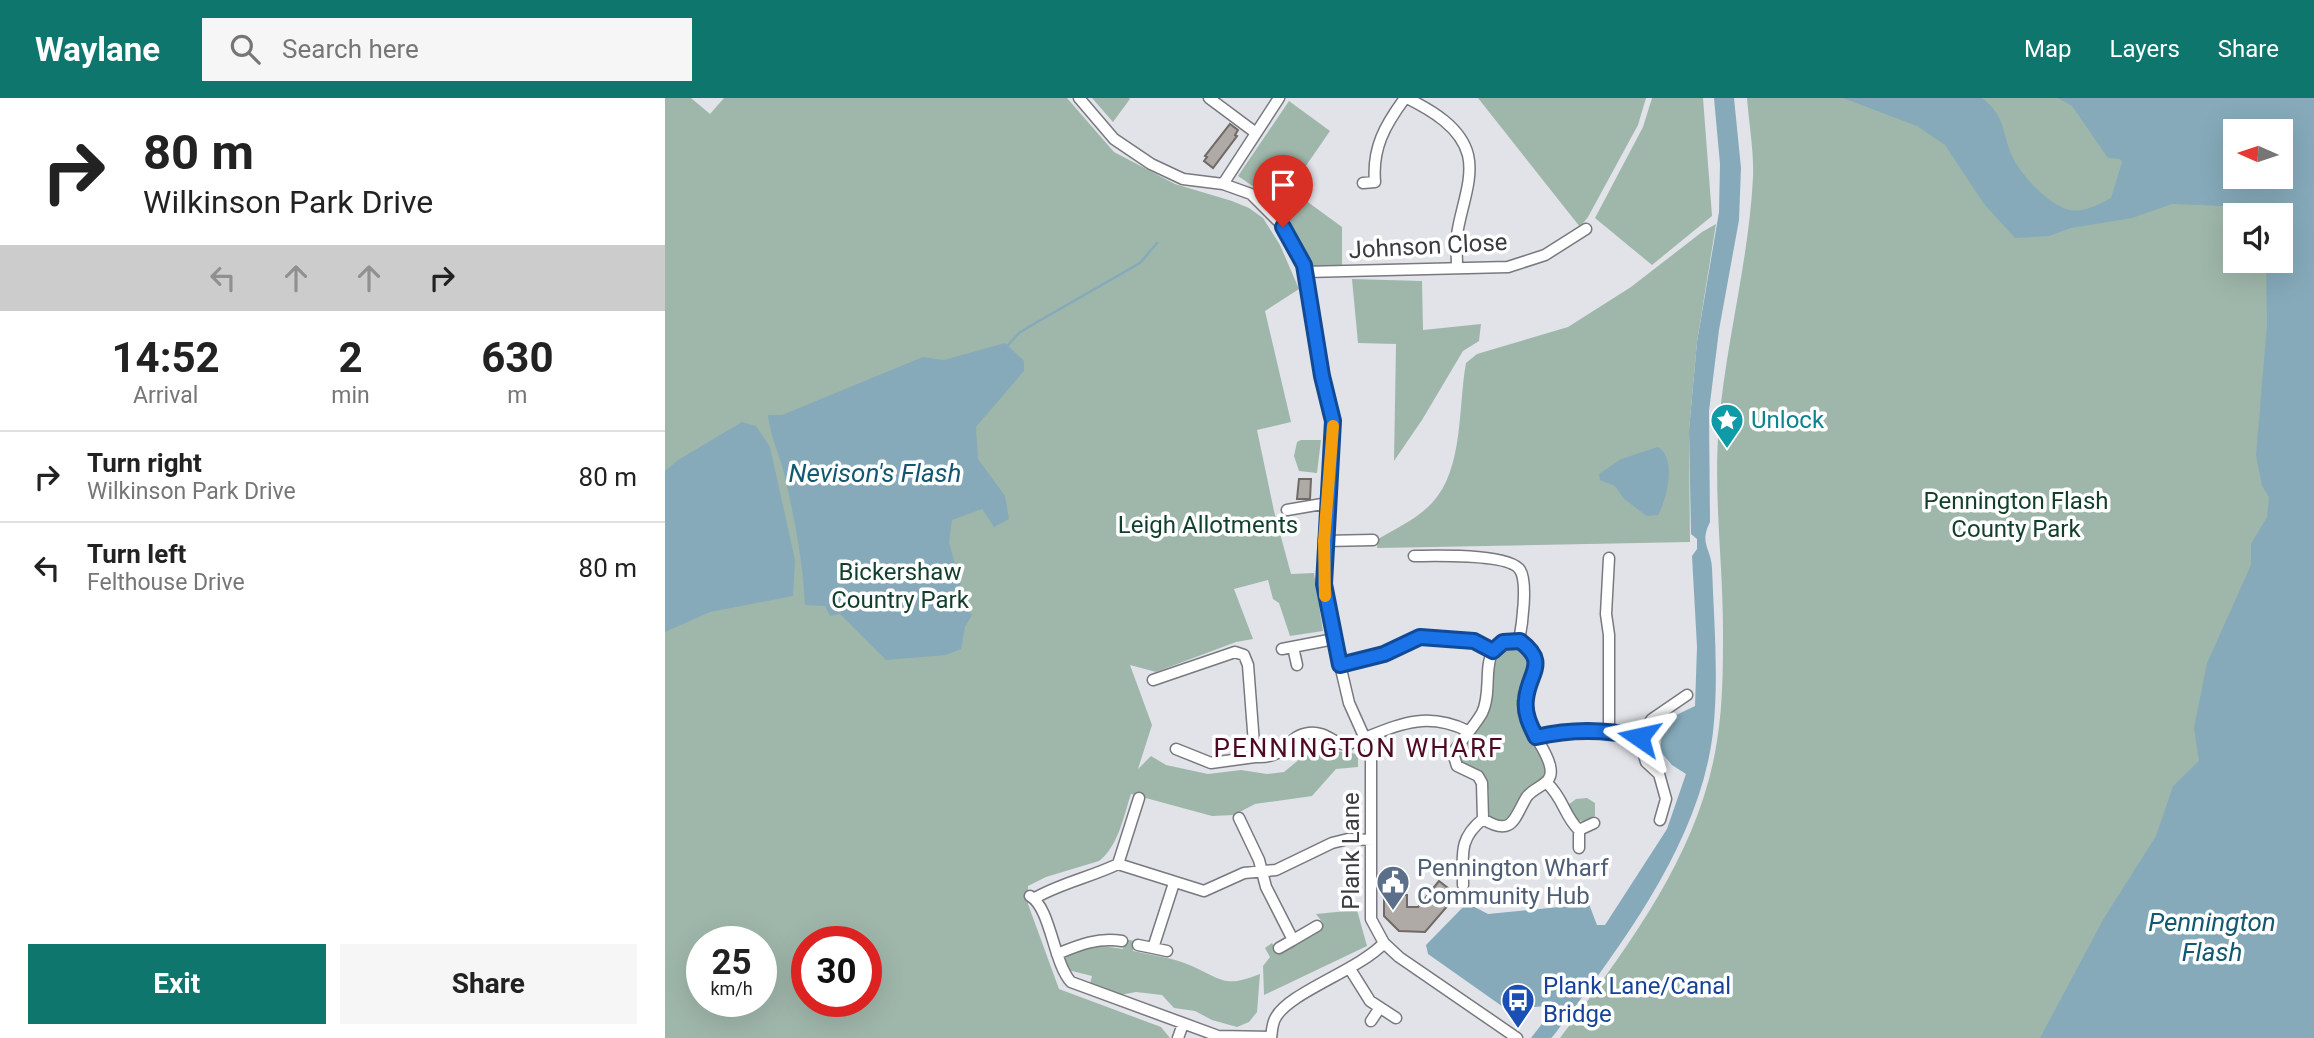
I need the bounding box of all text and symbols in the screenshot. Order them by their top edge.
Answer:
search box [202,18,692,81]
text: Waylane [35,30,160,69]
icon: search [226,30,264,68]
text: Search here [282,34,419,64]
text: Map [2024,35,2072,63]
text: Layers [2110,35,2180,63]
text: Share [2218,35,2279,63]
north arrow [2223,119,2293,189]
map controls [2223,119,2293,273]
text: 80 m [143,124,254,181]
icon: right [28,126,119,217]
pin [1253,155,1313,227]
icon: arrive [1264,166,1302,204]
text: Wilkinson Park Drive [143,183,433,221]
button: sound [2223,203,2293,273]
street label: Johnson Close [1348,228,1508,264]
icon: left [204,259,242,297]
icon: ahead [277,259,315,297]
icon: ahead [350,259,388,297]
icon: right [423,259,461,297]
text: 14:52 [112,333,220,382]
text: 2 [338,333,363,382]
text: 630 [481,333,554,382]
text: Arrival [133,382,198,409]
text: min [331,382,370,409]
text: m [507,382,527,409]
place icon: Unlock [1708,401,1746,450]
place label: Unlock [1751,406,1825,434]
text: Turn right [87,448,202,478]
icon: right [28,458,66,496]
water label: Nevison's Flash [788,458,962,488]
text: 80 m [579,462,637,492]
text: Wilkinson Park Drive [87,478,296,505]
park label: Pennington Flash County Park [1923,487,2109,543]
park label: Leigh Allotments [1118,511,1298,539]
text: Turn left [87,539,186,569]
icon: left [28,549,66,587]
text: 80 m [579,553,637,583]
park label: Bickershaw Country Park [831,558,970,614]
text: Felthouse Drive [87,569,245,596]
position arrow [1602,700,1676,774]
district label: PENNINGTON WHARF [1214,733,1504,763]
street label: Plank Lane [1337,792,1365,910]
place label: Pennington Wharf Community Hub [1417,854,1609,910]
public building icon: Pennington Wharf Community Hub [1374,863,1412,912]
water label: Pennington Flash [2148,907,2276,967]
speed limit sign: 30 [791,926,882,1017]
text: 25 [711,942,752,983]
button: Exit [28,944,326,1024]
button: Share [340,944,637,1024]
place label: Plank Lane/Canal Bridge [1543,972,1731,1028]
text: km/h [710,978,753,999]
bus stop icon: Plank Lane/Canal Bridge [1499,981,1537,1030]

